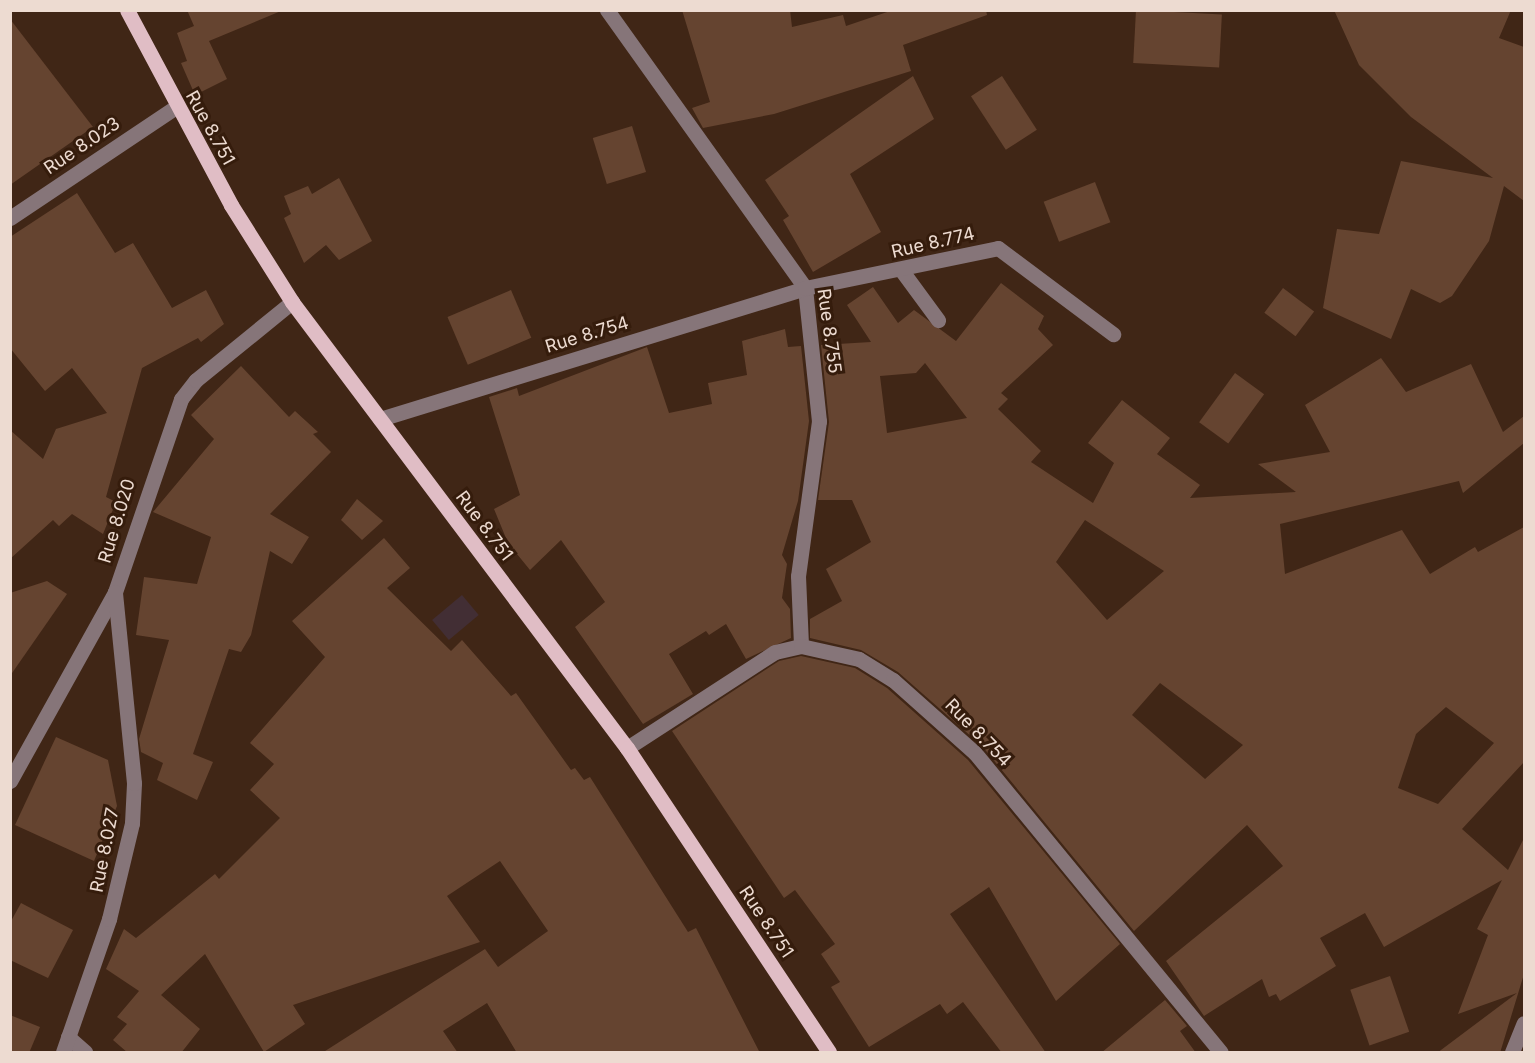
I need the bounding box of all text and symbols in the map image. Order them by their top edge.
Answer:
street label: Rue 8.751 [181,87,239,169]
street label: Rue 8.023 [40,113,124,179]
street label: Rue 8.774 [889,223,977,263]
street label: Rue 8.755 [812,287,846,375]
street label: Rue 8.754 [543,312,631,358]
street label: Rue 8.020 [94,476,140,566]
street label: Rue 8.751 [451,487,517,565]
street label: Rue 8.754 [940,695,1016,771]
street label: Rue 8.027 [86,806,124,894]
street label: Rue 8.751 [734,882,798,962]

